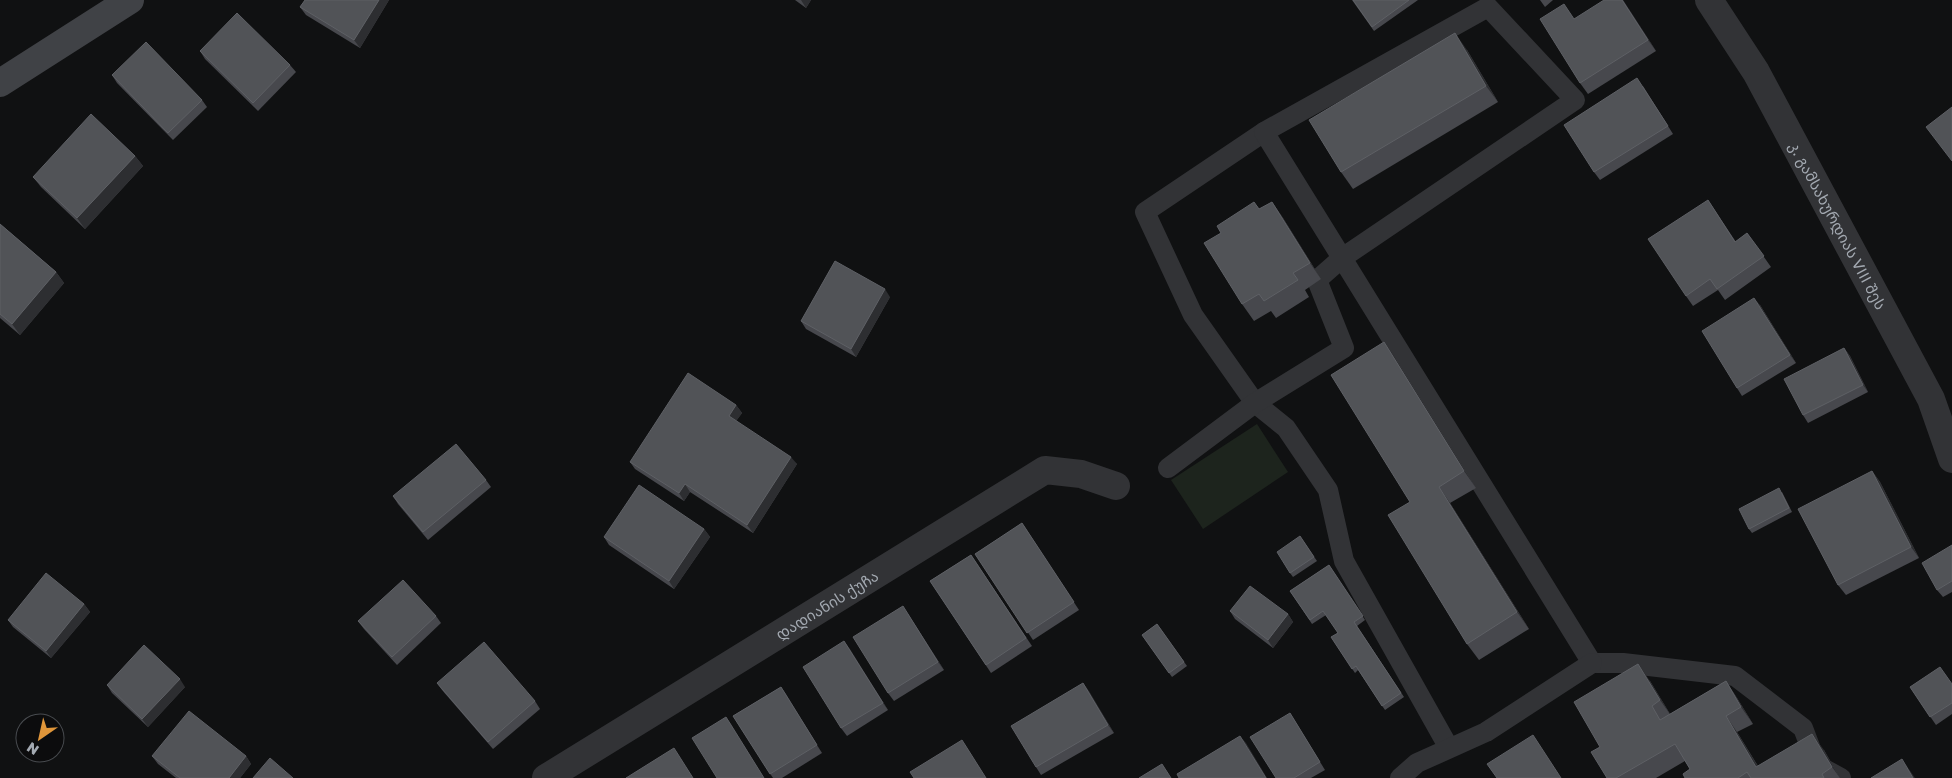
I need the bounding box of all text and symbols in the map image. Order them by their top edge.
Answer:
street label: კ. გამსახურდიას VIII შეს [1785,138,1890,312]
street label: დადიანის ქუჩა [772,566,881,644]
north arrow [15,713,65,763]
text: N [23,739,42,759]

